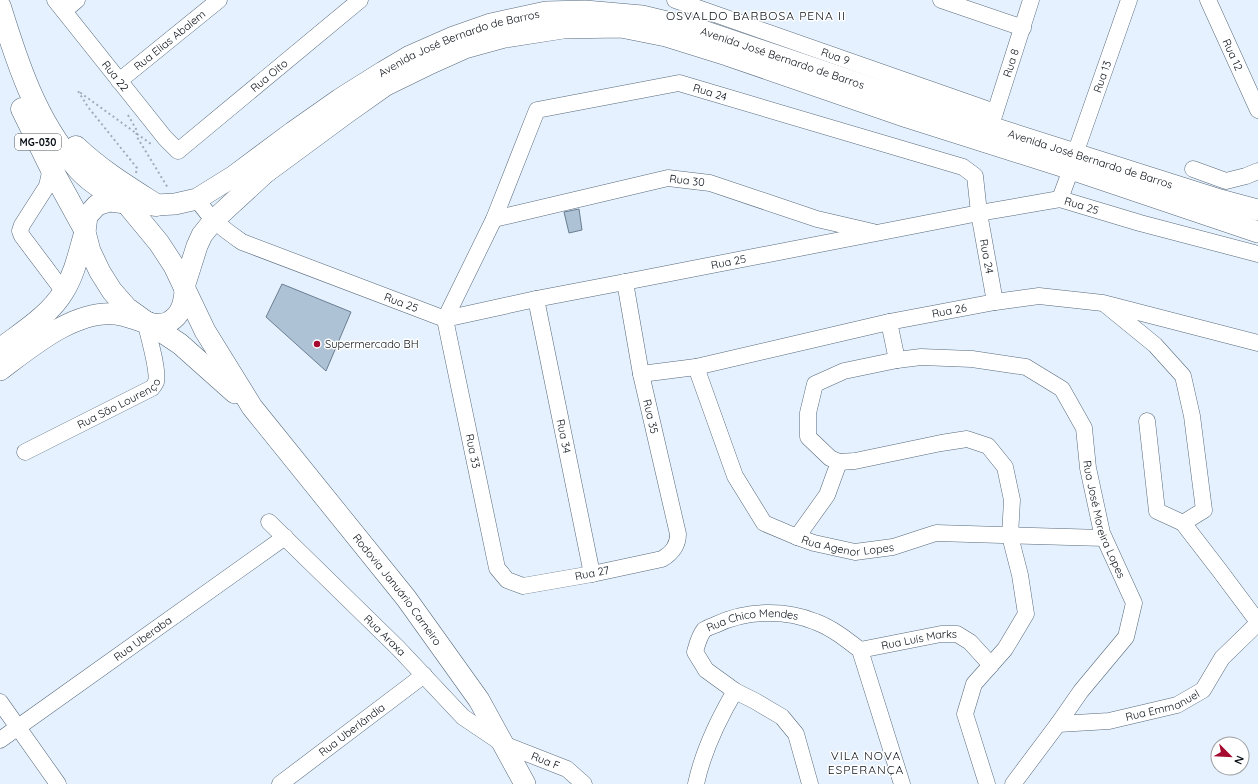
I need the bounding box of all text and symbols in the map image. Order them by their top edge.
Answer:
street label: Rua Elias Abalem [131,7,208,73]
street label: Avenida José Bernardo de Barros [376,7,541,80]
district label: OSVALDO BARBOSA PENA II [666,8,846,23]
street label: Avenida José Bernardo de Barros [699,24,866,92]
street label: Rua 12 [1220,37,1246,73]
street label: Rua 9 [819,45,852,68]
street label: Rua 8 [1000,47,1022,79]
street label: Rua Oito [247,56,291,95]
street label: Rua 22 [99,58,132,94]
street label: Rua 13 [1090,58,1114,95]
street label: Rua 24 [691,81,729,104]
street label: Avenida José Bernardo de Barros [1006,126,1175,192]
road number: MG-030 [15,134,61,150]
street label: Rua 30 [669,171,706,189]
street label: Rua 25 [1063,194,1101,217]
street label: Rua 24 [977,238,997,275]
street label: Rua 25 [710,252,747,272]
street label: Rua 25 [382,290,420,315]
street label: Rua 26 [931,300,968,321]
place label: Supermercado BH [325,337,419,351]
marker: Supermercado BH [312,339,322,349]
street label: Rua São Lourenço [75,376,164,432]
street label: Rua 35 [640,398,662,435]
street label: Rua 34 [554,418,574,455]
street label: Rua 33 [463,433,484,470]
street label: Rua José Moreira Lopes [1080,460,1129,581]
street label: Rodovia Januário Carneiro [350,531,445,648]
street label: Rua Agenor Lopes [799,532,895,559]
street label: Rua 27 [574,563,611,583]
street label: Rua Chico Mendes [704,606,800,635]
street label: Rua Araxa [361,612,409,659]
street label: Rua Uberaba [111,613,174,664]
street label: Rua Luís Marks [880,627,957,653]
street label: Rua Emmanuel [1124,687,1202,724]
street label: Rua Uberlândia [316,700,388,759]
north arrow [1210,736,1250,776]
district label: VILA NOVA ESPERANÇA [828,748,904,777]
street label: Rua F [529,749,562,772]
text: N [1231,754,1247,767]

